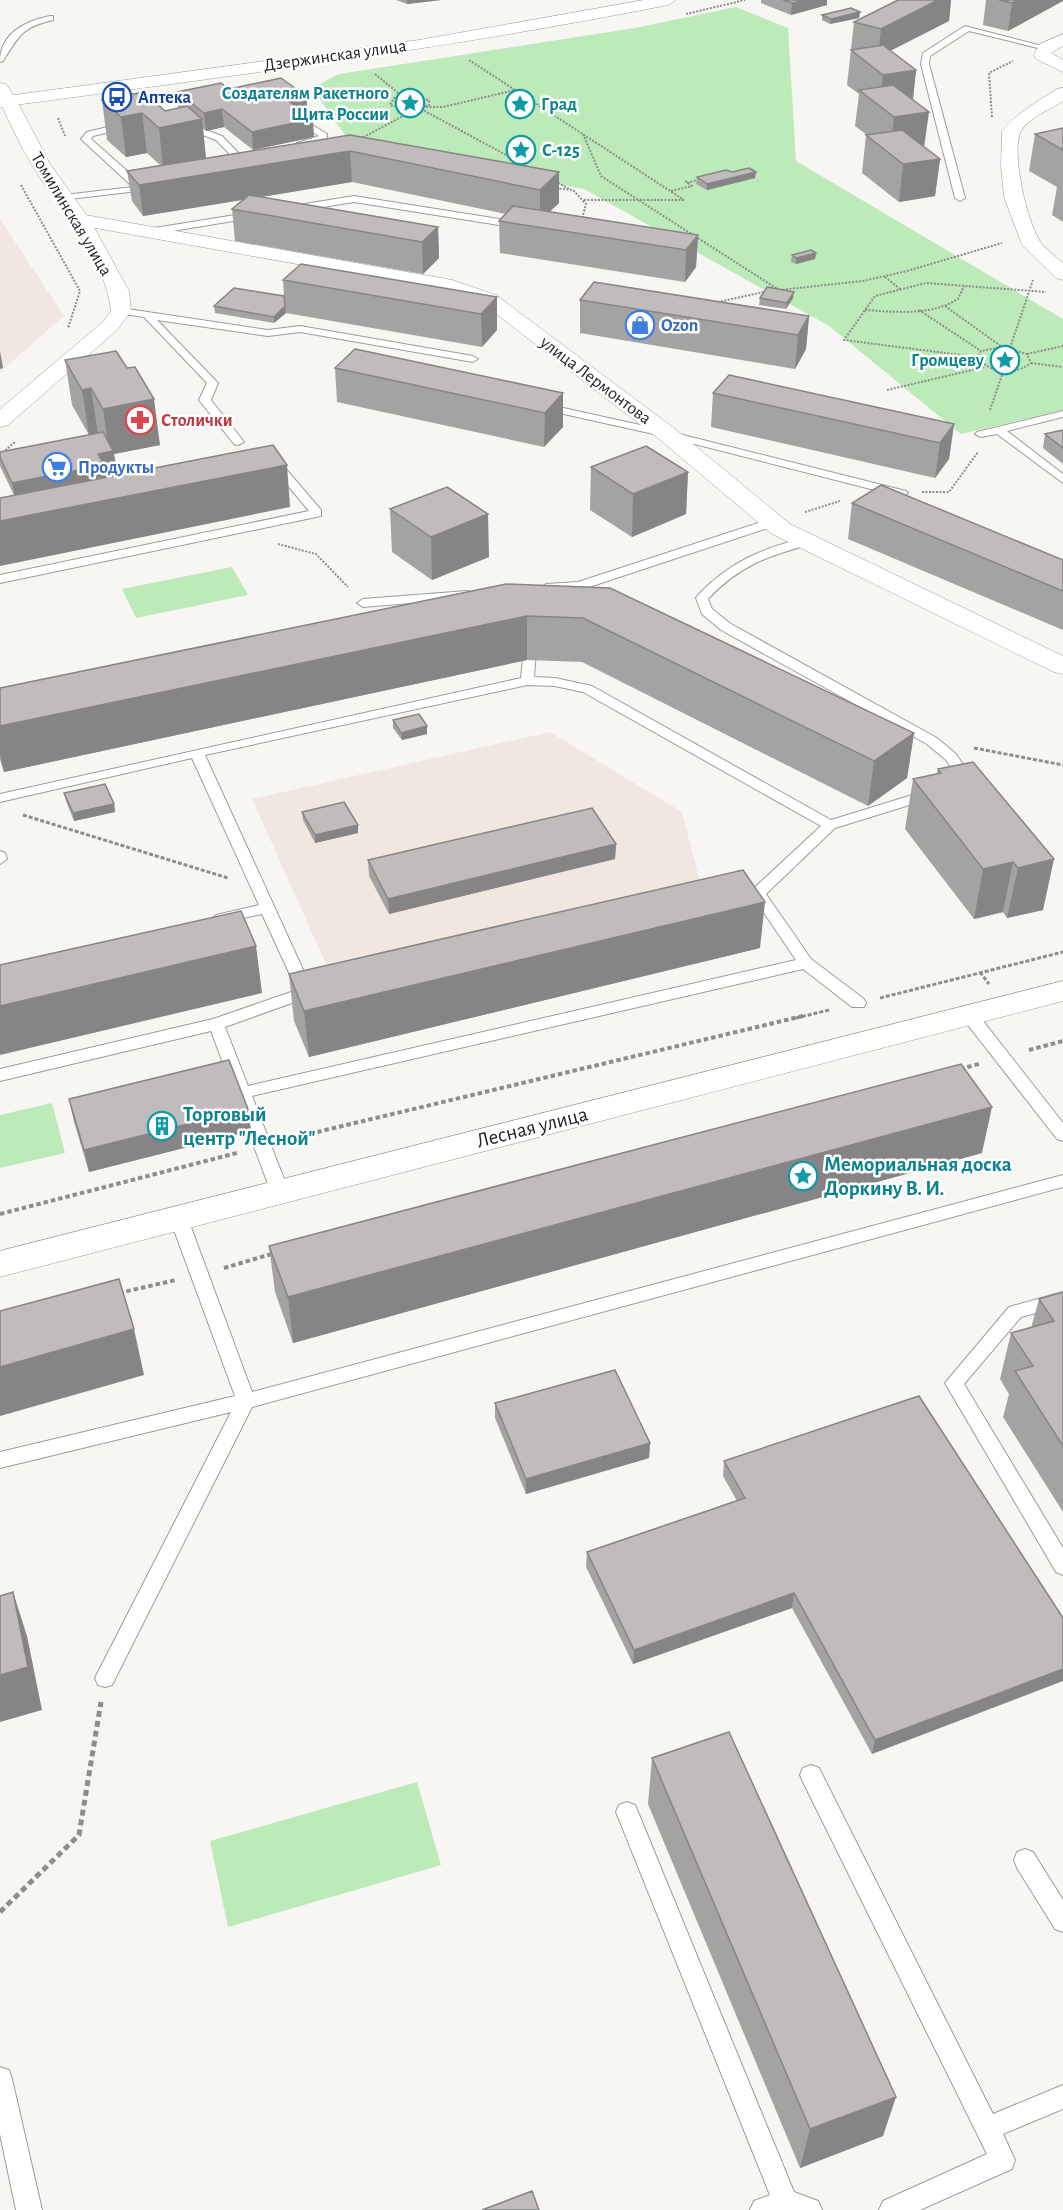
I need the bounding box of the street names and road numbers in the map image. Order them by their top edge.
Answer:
street label: Дзержинская улица [263,37,408,75]
street label: Томилинская улица [27,150,115,279]
street label: улица Лермонтова [536,333,654,428]
street label: Лесная улица [474,1103,590,1151]

